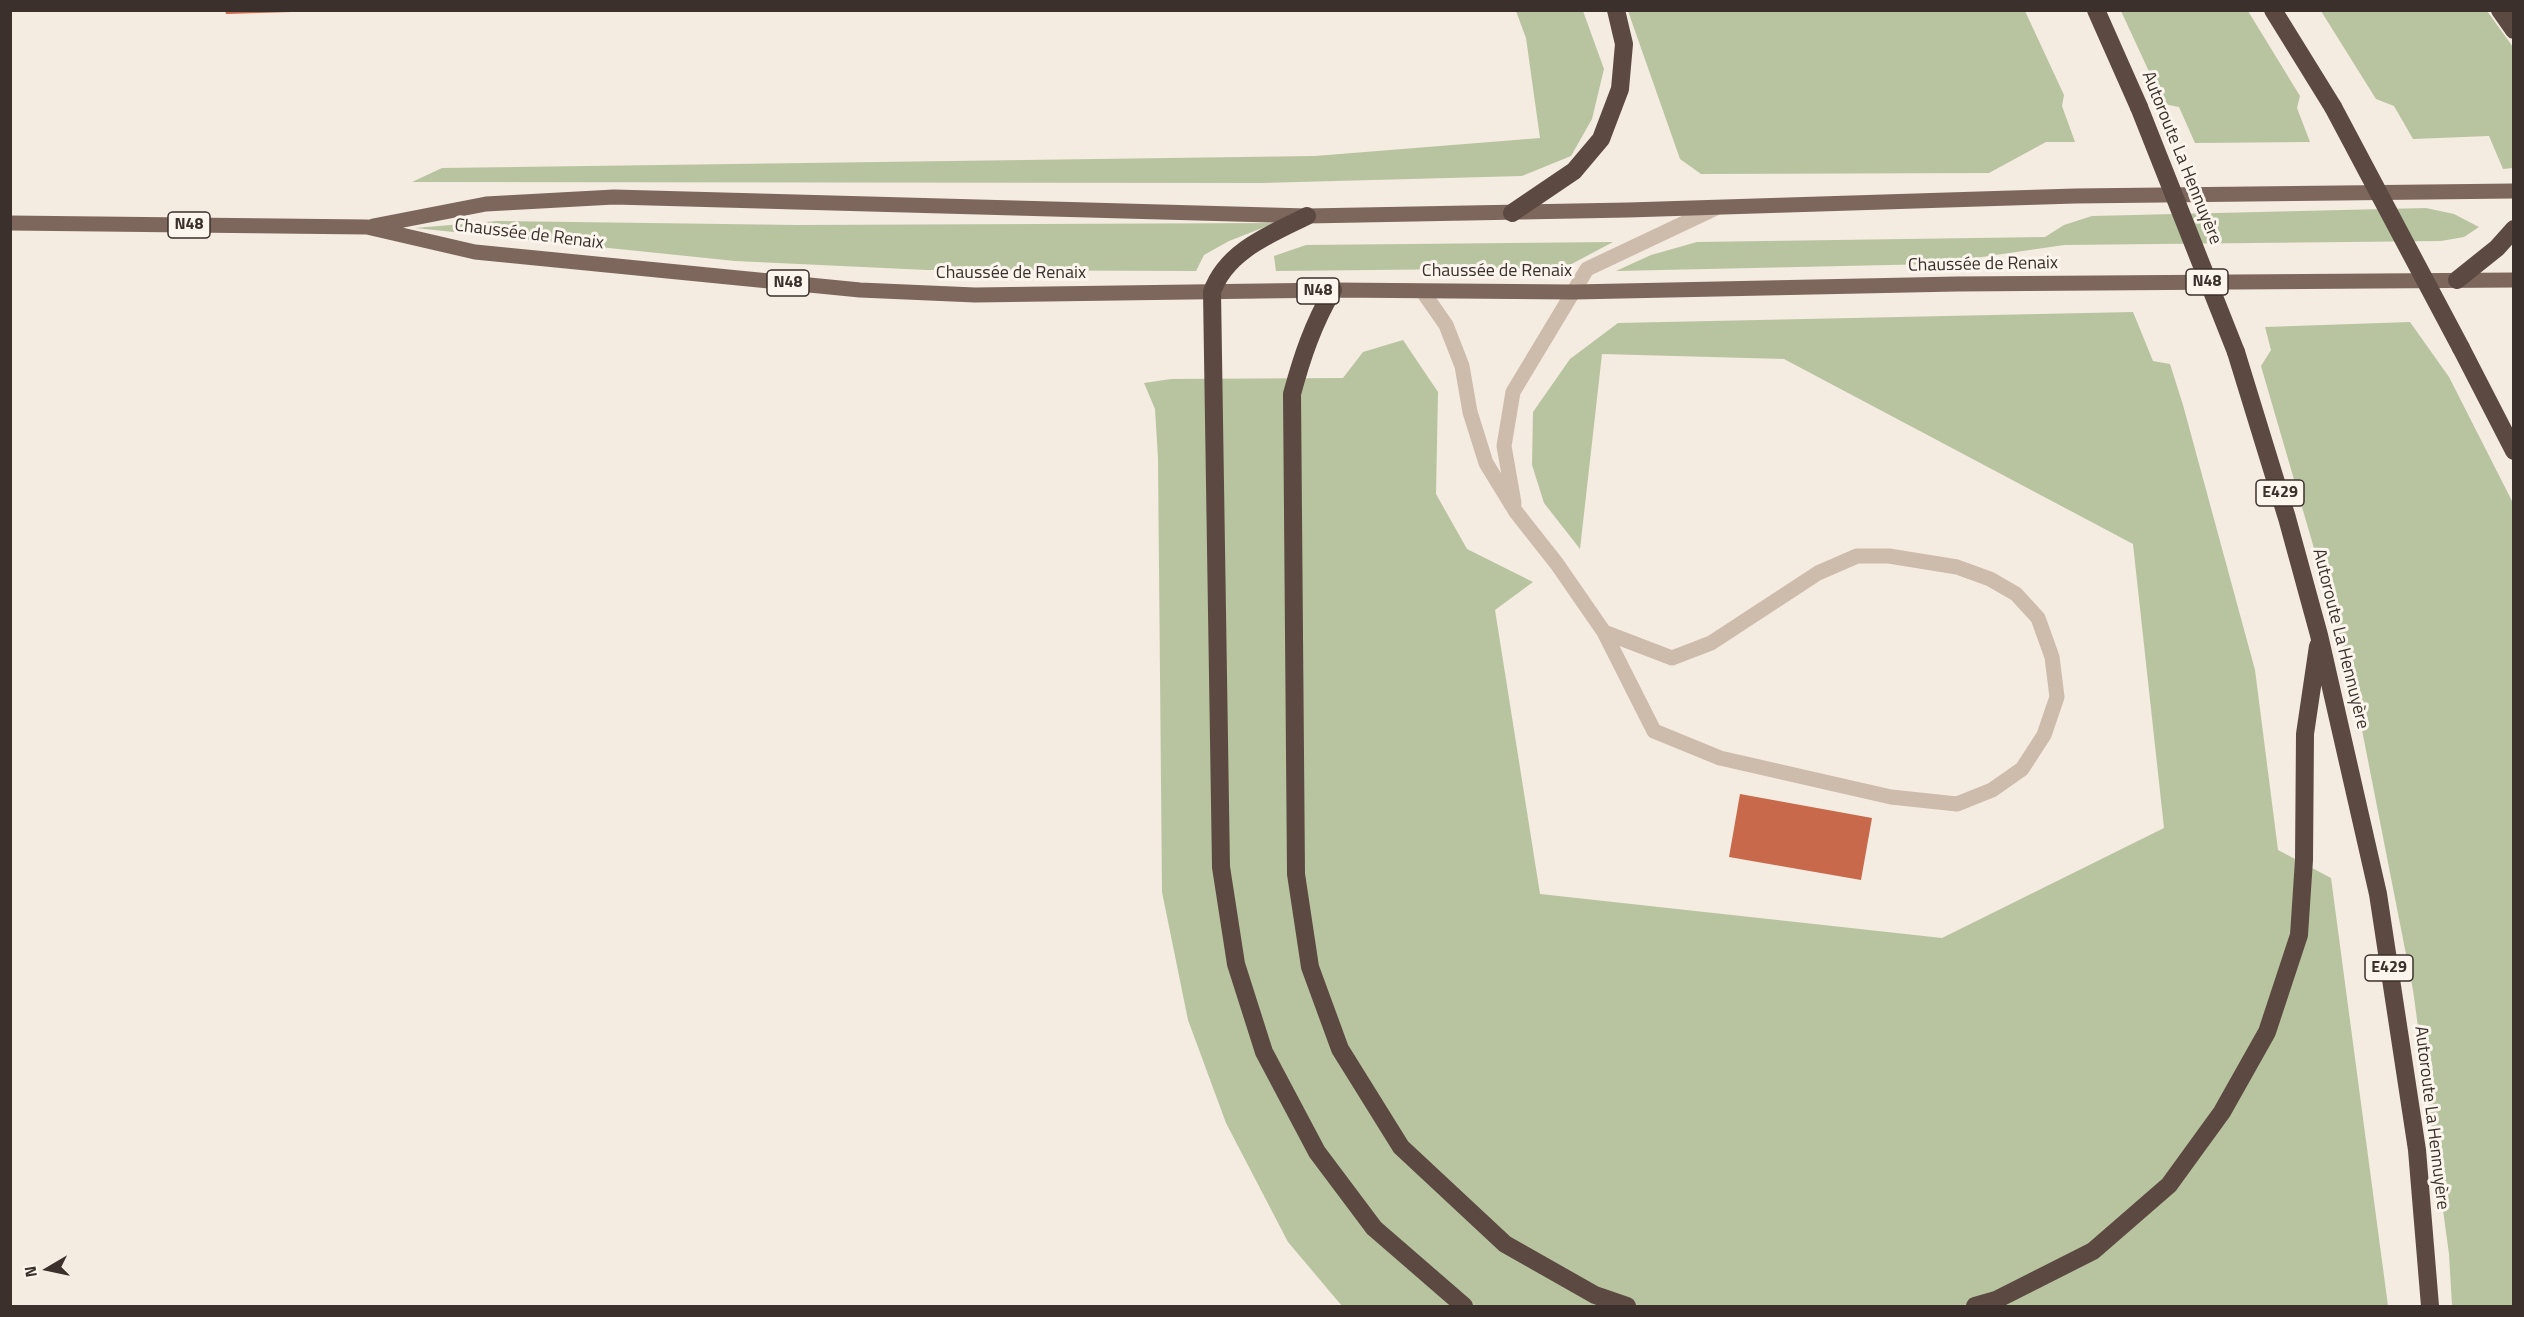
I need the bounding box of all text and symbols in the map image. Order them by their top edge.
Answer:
street label: Autoroute La Hennuyère [2136,68,2226,248]
road number: N48 [168,212,210,238]
street label: Chaussée de Renaix [453,215,605,255]
street label: Chaussée de Renaix [1908,253,2058,277]
street label: Chaussée de Renaix [1422,261,1572,283]
street label: Chaussée de Renaix [936,263,1086,285]
road number: N48 [2186,269,2228,295]
road number: N48 [767,270,809,296]
road number: N48 [1297,278,1339,304]
road number: E429 [2256,480,2304,506]
street label: Autoroute La Hennuyère [2307,547,2373,731]
road number: E429 [2365,955,2413,981]
street label: Autoroute La Hennuyère [2409,1025,2453,1211]
north arrow [18,1239,78,1299]
text: N [18,1264,43,1279]

